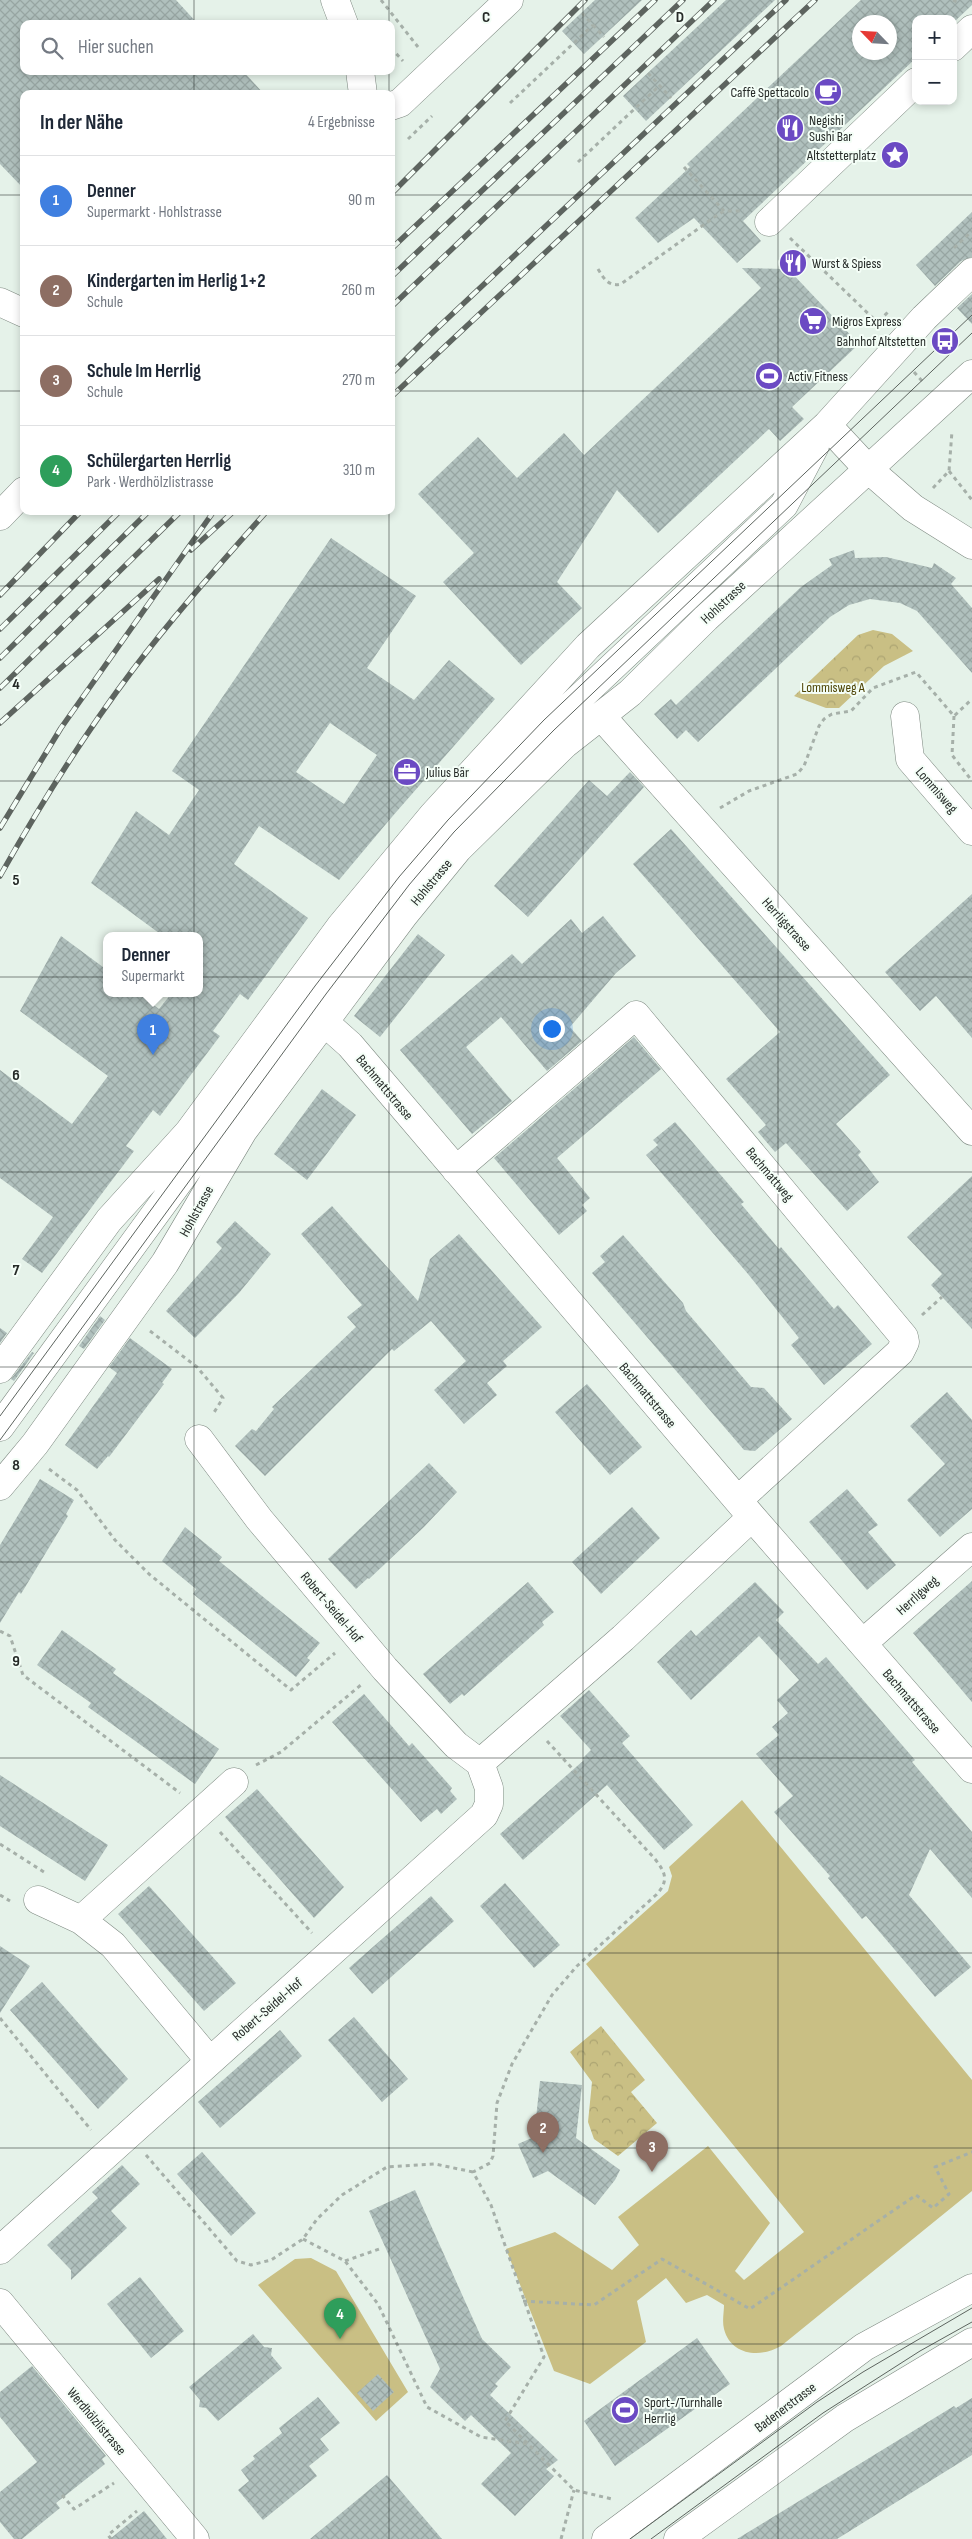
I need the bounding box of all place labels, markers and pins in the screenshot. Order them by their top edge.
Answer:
cafe icon: Caffè Spettacolo [813,77,843,107]
place label: Caffè Spettacolo [730,84,809,101]
place label: Negishi Sushi Bar [809,112,852,145]
restaurant icon: Negishi Sushi Bar [775,113,805,143]
place icon: Altstetterplatz [880,140,910,170]
place label: Altstetterplatz [806,147,876,164]
restaurant icon: Wurst & Spiess [778,248,808,278]
place label: Wurst & Spiess [812,255,881,272]
supermarket icon: Migros Express [798,306,828,336]
place label: Migros Express [832,313,902,330]
bus stop icon: Bahnhof Altstetten [930,326,960,356]
place label: Bahnhof Altstetten [837,333,926,350]
sports icon: Activ Fitness [754,361,784,391]
place label: Activ Fitness [787,368,848,385]
office icon: Julius Bär [392,757,422,787]
place label: Julius Bär [425,764,469,781]
pin: 1 [137,1014,169,1055]
pin: 2 [527,2112,559,2153]
pin: 3 [636,2131,668,2172]
pin: 4 [324,2298,356,2339]
place label: Sport-/Turnhalle Herrlig [644,2394,722,2427]
sports icon: Sport-/Turnhalle Herrlig [610,2395,640,2425]

